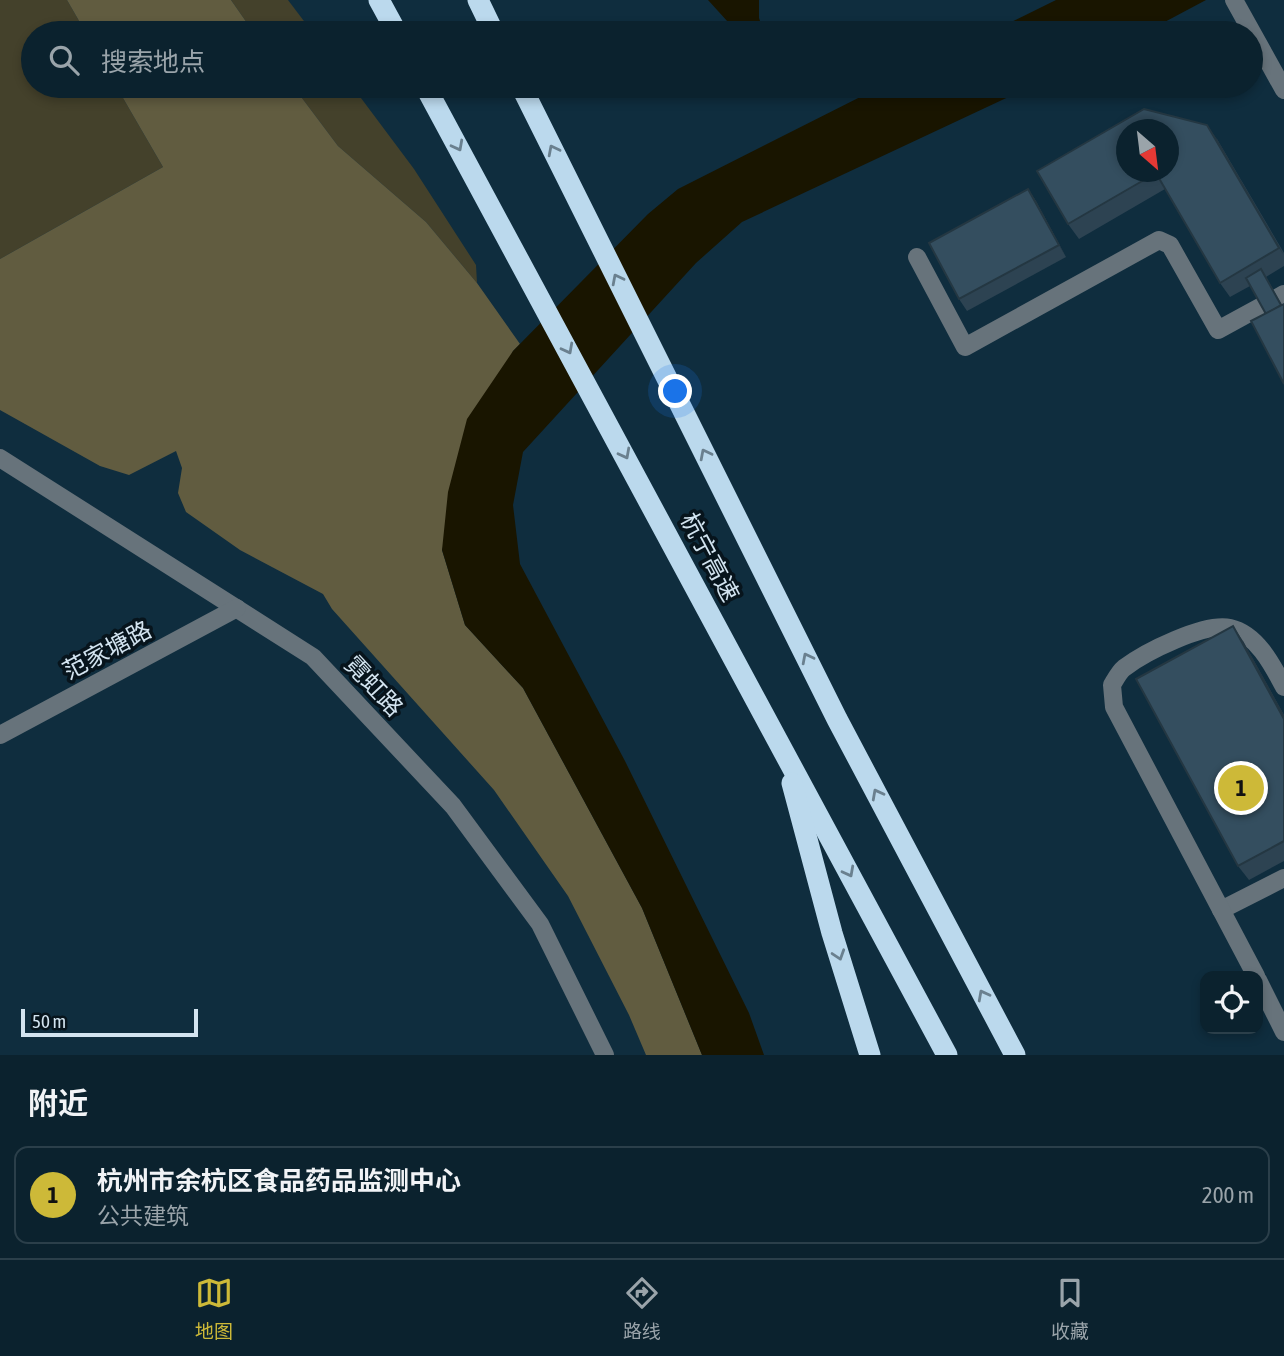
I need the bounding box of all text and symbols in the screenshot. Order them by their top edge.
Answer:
search box [21,21,1263,98]
icon: search [45,41,83,79]
text: 搜索地点 [101,47,205,77]
north arrow [1116,119,1179,182]
one-way arrow [450,139,463,151]
one-way arrow [547,145,561,157]
one-way arrow [612,274,626,286]
one-way arrow [560,342,573,354]
your location [658,374,692,408]
one-way arrow [616,447,630,459]
one-way arrow [699,449,713,461]
street label: 杭宁高速 [676,508,744,606]
street label: 范家塘路 [58,616,156,684]
street label: 霓虹路 [340,650,408,722]
one-way arrow [801,652,815,665]
pin: 1 [1218,762,1264,814]
one-way arrow [871,788,885,801]
one-way arrow [841,865,855,877]
one-way arrow [830,949,845,961]
map controls [1200,971,1263,1034]
button: locate [1200,971,1263,1034]
one-way arrow [978,989,991,1002]
scale bar [21,1006,198,1038]
text: 50 m [32,1010,66,1032]
text: 附近 [28,1086,88,1120]
text: 杭州市余杭区食品药品监测中心 [97,1166,461,1196]
text: 1 [48,1182,58,1208]
text: 200 m [1202,1182,1254,1208]
text: 公共建筑 [97,1203,189,1229]
tab: 地图 [195,1274,233,1343]
tab: 路线 [623,1274,661,1343]
tab: 收藏 [1051,1274,1089,1343]

